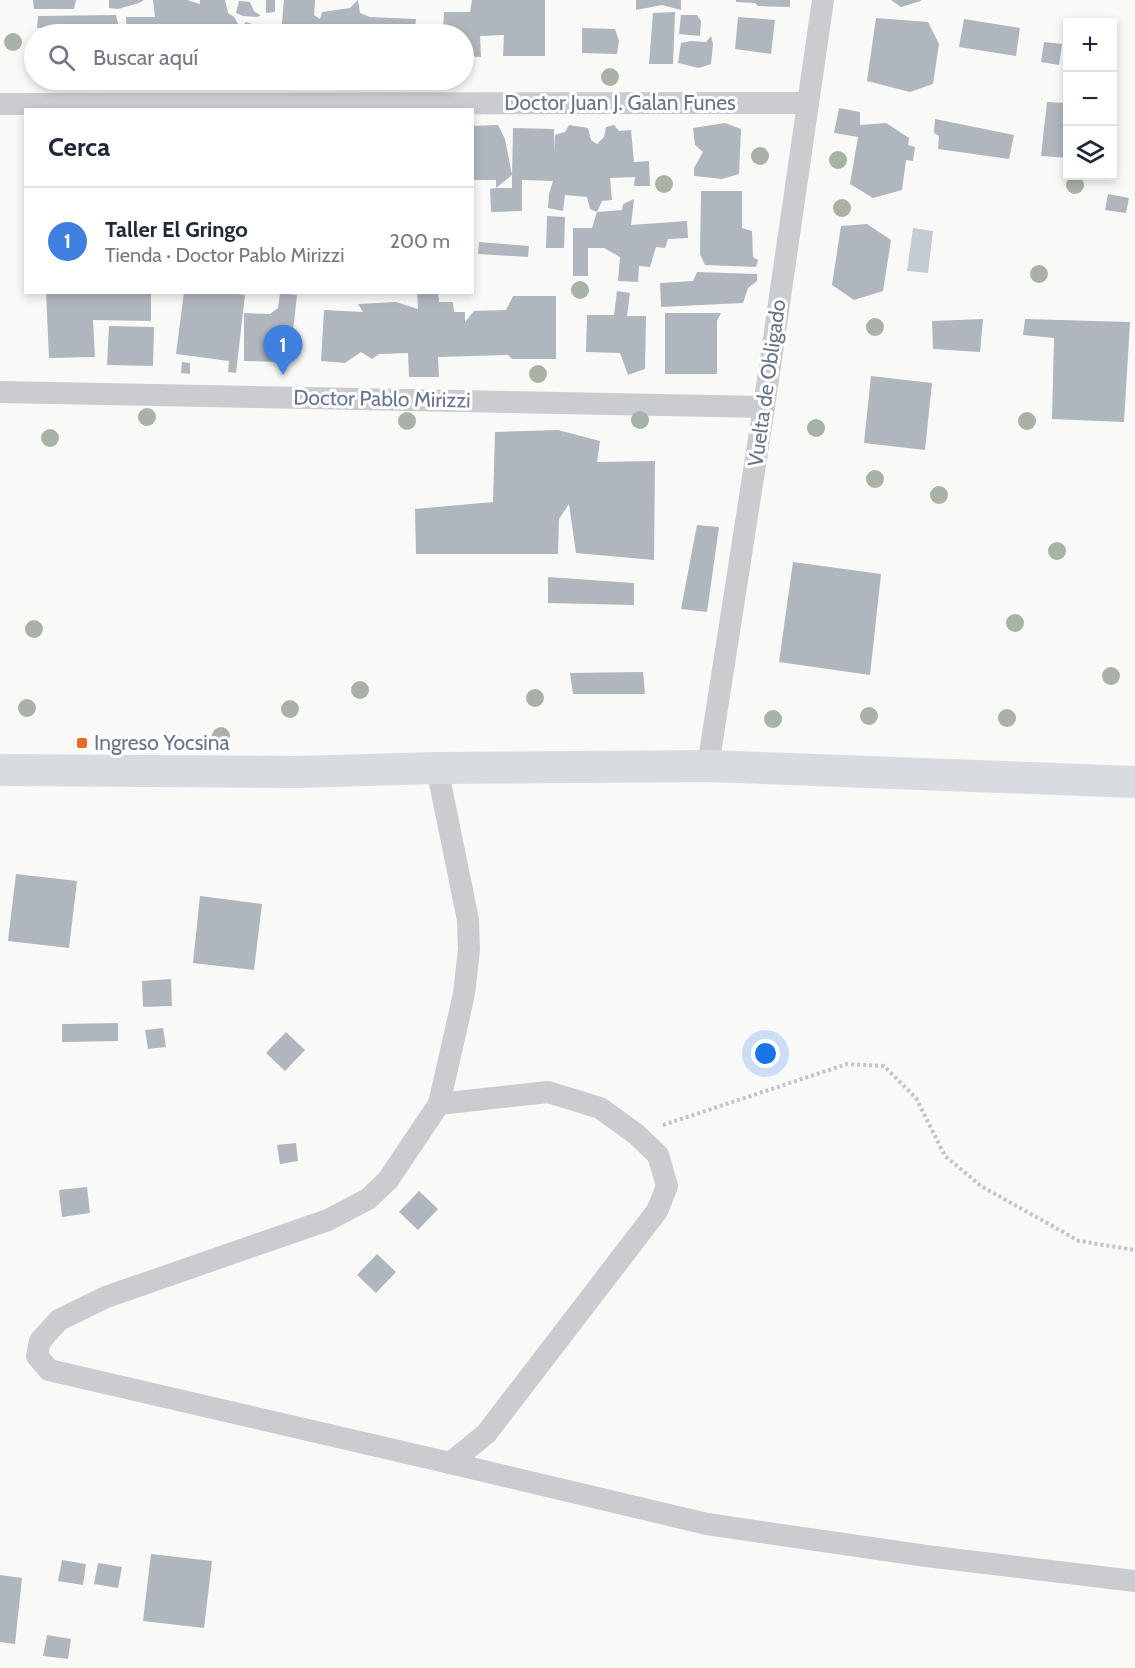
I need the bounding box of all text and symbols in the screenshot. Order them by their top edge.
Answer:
map controls [1063,18,1117,180]
button: + [1063,18,1117,72]
search box [24,24,474,90]
icon: search [45,41,78,74]
text: Buscar aquí [93,44,198,71]
button: − [1063,72,1117,126]
street label: Doctor Juan J. Galan Funes [504,90,736,115]
button: layers [1063,126,1117,180]
text: Cerca [48,131,110,163]
text: Taller El Gringo [105,216,248,243]
text: 1 [64,229,71,253]
text: 200 m [390,229,450,253]
text: Tienda · Doctor Pablo Mirizzi [105,243,344,267]
street label: Vuelta de Obligado [742,298,791,468]
pin: 1 [264,326,302,375]
street label: Doctor Pablo Mirizzi [293,384,471,413]
place label: Ingreso Yocsina [94,730,230,755]
marker: Ingreso Yocsina [75,736,89,750]
your location [751,1039,780,1068]

